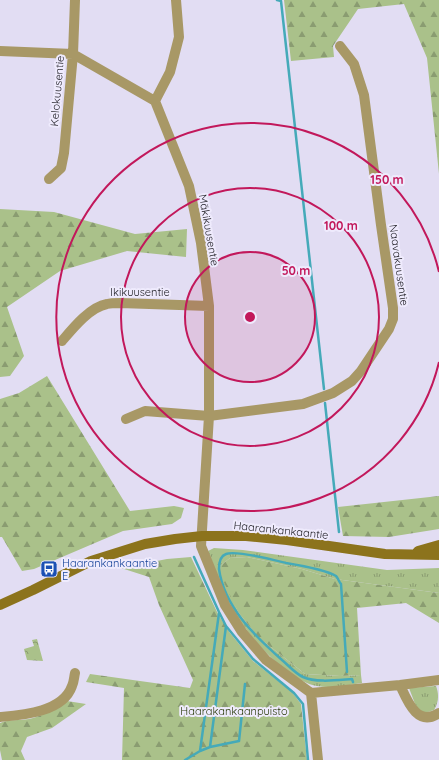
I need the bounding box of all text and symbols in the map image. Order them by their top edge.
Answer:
street label: Kelokuusentie [47,55,67,127]
text: 150 m [370,172,404,187]
street label: Mäkikuusentie [196,193,222,267]
text: 100 m [324,218,358,233]
street label: Naavakuusentie [386,223,412,307]
text: 50 m [282,263,310,278]
street label: Ikikuusentie [110,285,170,299]
centre of rings [243,310,257,324]
street label: Haarankankaantie [233,518,329,542]
place label: Haarankankaantie E [62,556,157,583]
bus stop icon: Haarankankaantie E [39,559,59,579]
park label: Haarakankaanpuisto [180,704,288,718]

